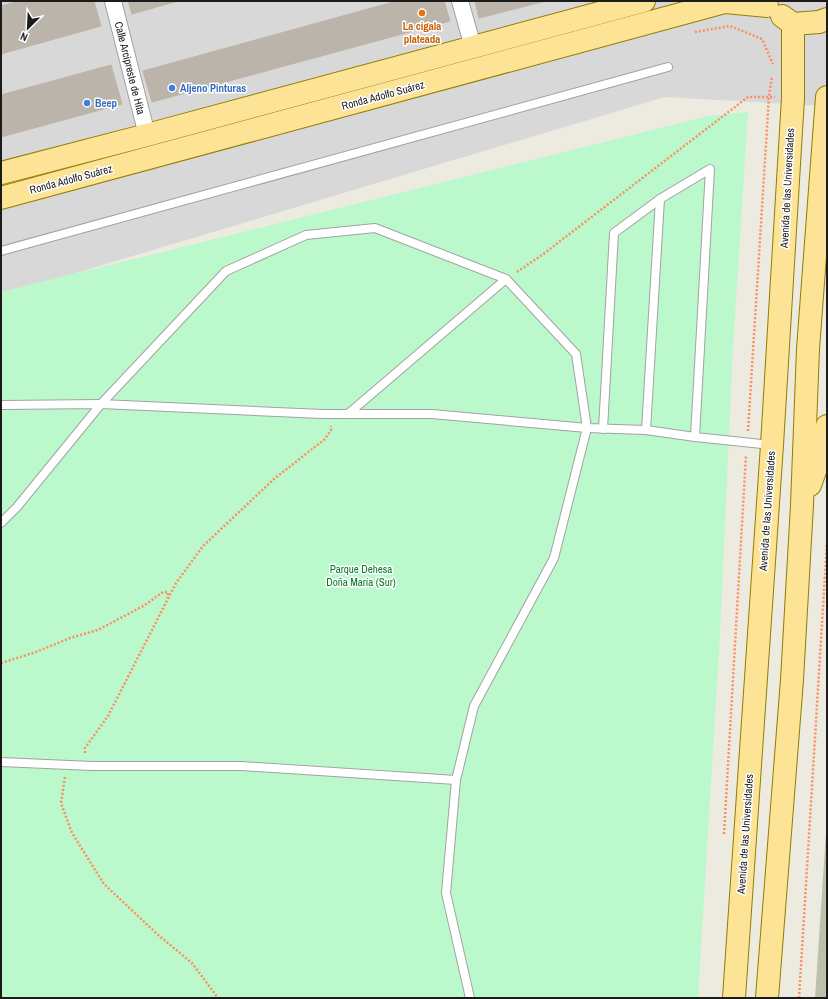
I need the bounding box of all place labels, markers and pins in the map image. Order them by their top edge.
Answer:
marker: La cigala plateada [417,8,427,18]
place label: La cigala plateada [403,19,441,46]
place label: Aljeno Pinturas [180,81,246,95]
marker: Aljeno Pinturas [167,83,177,93]
place label: Beep [95,96,118,110]
marker: Beep [82,98,92,108]

